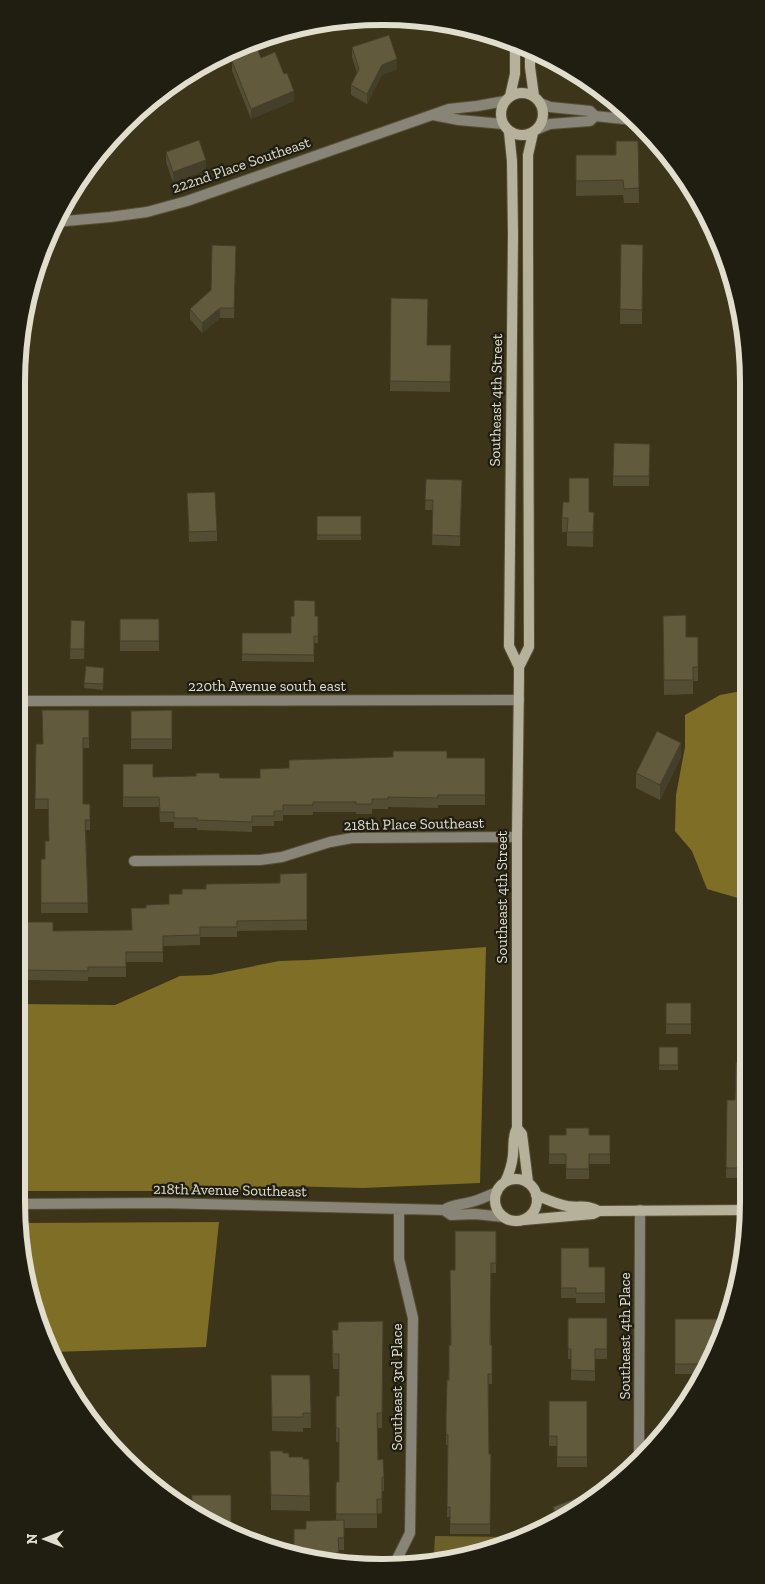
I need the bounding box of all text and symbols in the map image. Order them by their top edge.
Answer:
street label: 222nd Place Southeast [169,133,313,197]
street label: Southeast 4th Street [486,333,506,467]
street label: 220th Avenue south east [188,677,346,695]
street label: 218th Place Southeast [344,814,485,834]
street label: Southeast 4th Street [493,830,511,963]
street label: 218th Avenue Southeast [153,1180,307,1200]
street label: Southeast 4th Place [616,1272,634,1400]
street label: Southeast 3rd Place [388,1323,406,1451]
north arrow [20,1514,70,1564]
text: N [24,1533,41,1544]

